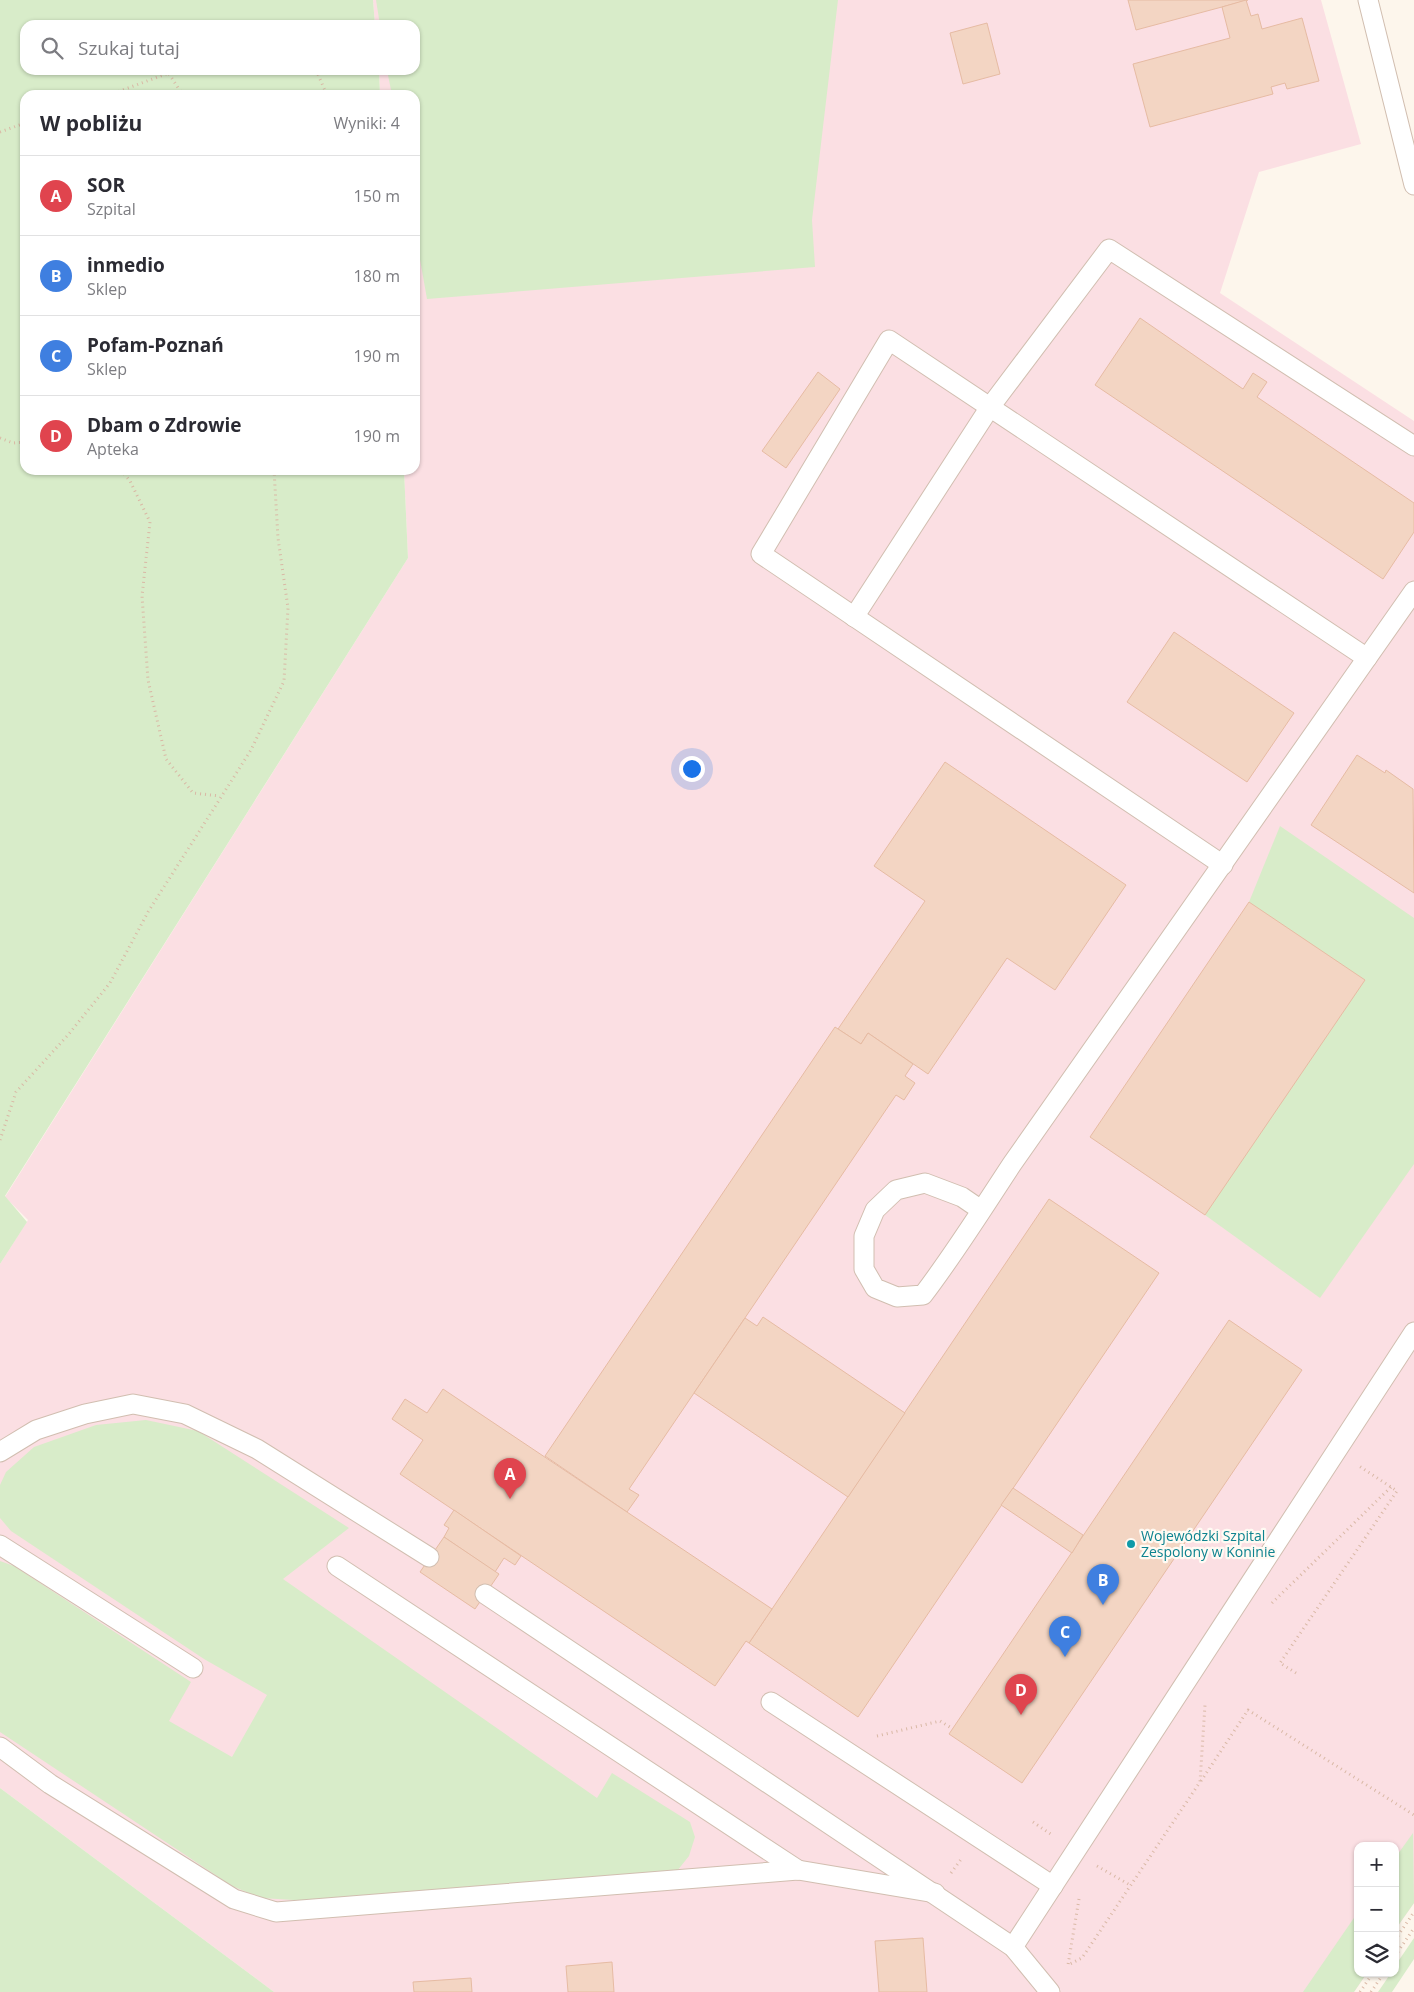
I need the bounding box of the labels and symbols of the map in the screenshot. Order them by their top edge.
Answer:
your location [679,756,705,782]
pin: A [494,1458,526,1499]
place label: Wojewódzki Szpital Zespolony w Koninie [1141,1526,1275,1561]
marker: Wojewódzki Szpital Zespolony w Koninie [1125,1538,1137,1550]
pin: B [1087,1564,1119,1605]
pin: C [1049,1616,1081,1657]
pin: D [1005,1674,1037,1715]

